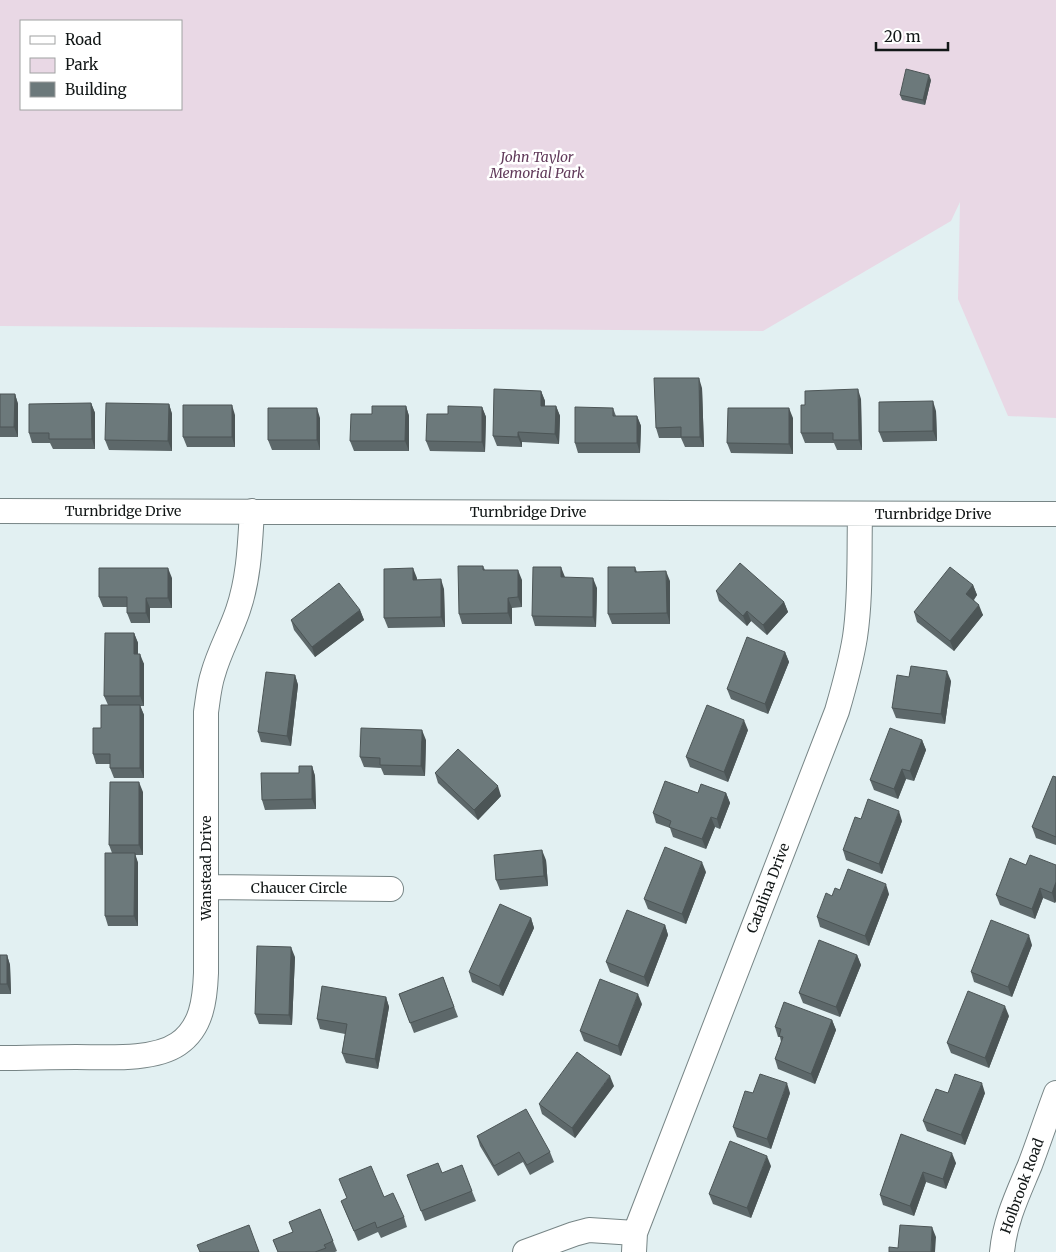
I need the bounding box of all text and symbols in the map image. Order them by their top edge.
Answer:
legend [20,20,182,110]
scale bar [876,20,948,52]
text: 20 m [884,27,921,46]
text: Road [65,30,101,49]
text: Park [65,55,99,74]
text: Building [65,80,127,99]
park label: John Taylor Memorial Park [489,148,585,182]
street label: Turnbridge Drive [65,502,181,520]
street label: Turnbridge Drive [470,503,586,521]
street label: Turnbridge Drive [875,505,991,523]
street label: Wanstead Drive [197,815,215,922]
street label: Catalina Drive [743,840,793,936]
street label: Chaucer Circle [251,879,347,897]
street label: Holbrook Road [996,1135,1048,1236]

